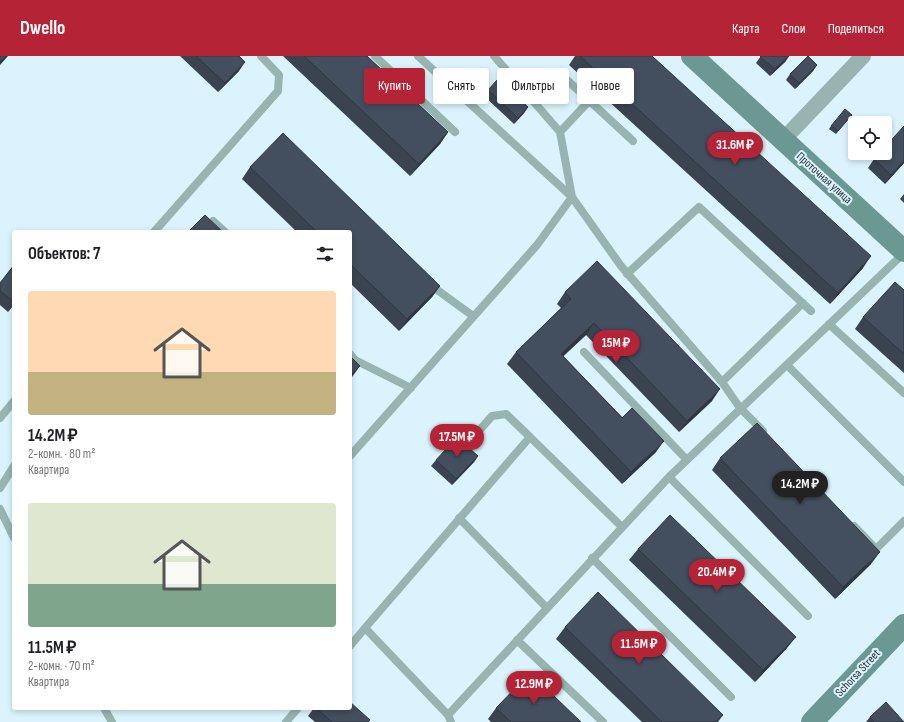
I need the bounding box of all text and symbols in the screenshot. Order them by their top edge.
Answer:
text: Dwello [20,17,65,40]
text: Карта [732,20,760,37]
text: Слои [782,20,806,37]
text: Поделиться [828,20,884,37]
chip: Купить [364,68,425,104]
chip: Снять [433,68,489,104]
chip: Фильтры [497,68,569,104]
chip: Новое [577,68,634,104]
map controls [848,116,892,160]
button: locate [848,116,892,160]
pin: 31.6M ₽ [698,132,772,166]
text: 31.6M ₽ [716,137,754,153]
street label: Проточная улица [793,149,855,207]
icon: filters [314,243,336,265]
text: Объектов: 7 [28,244,100,264]
icon: home [146,317,218,389]
pin: 15M ₽ [588,330,644,364]
text: 15M ₽ [602,335,630,351]
pin: 17.5M ₽ [420,424,494,458]
text: 14.2M ₽ [28,426,78,446]
text: 17.5M ₽ [439,429,475,445]
text: 2-комн. · 80 m² [28,446,95,462]
text: Квартира [28,462,69,478]
pin: 14.2M ₽ [763,471,837,505]
text: 14.2M ₽ [781,476,819,492]
icon: home [146,529,218,601]
pin: 20.4M ₽ [680,559,754,593]
text: 20.4M ₽ [698,564,736,580]
pin: 11.5M ₽ [602,631,676,665]
text: 11.5M ₽ [621,636,657,652]
text: 11.5M ₽ [28,638,76,658]
street label: Schorsa Street [832,646,884,700]
text: 2-комн. · 70 m² [28,658,95,674]
pin: 12.9M ₽ [497,671,571,705]
text: Квартира [28,674,69,690]
text: 12.9M ₽ [515,676,553,692]

